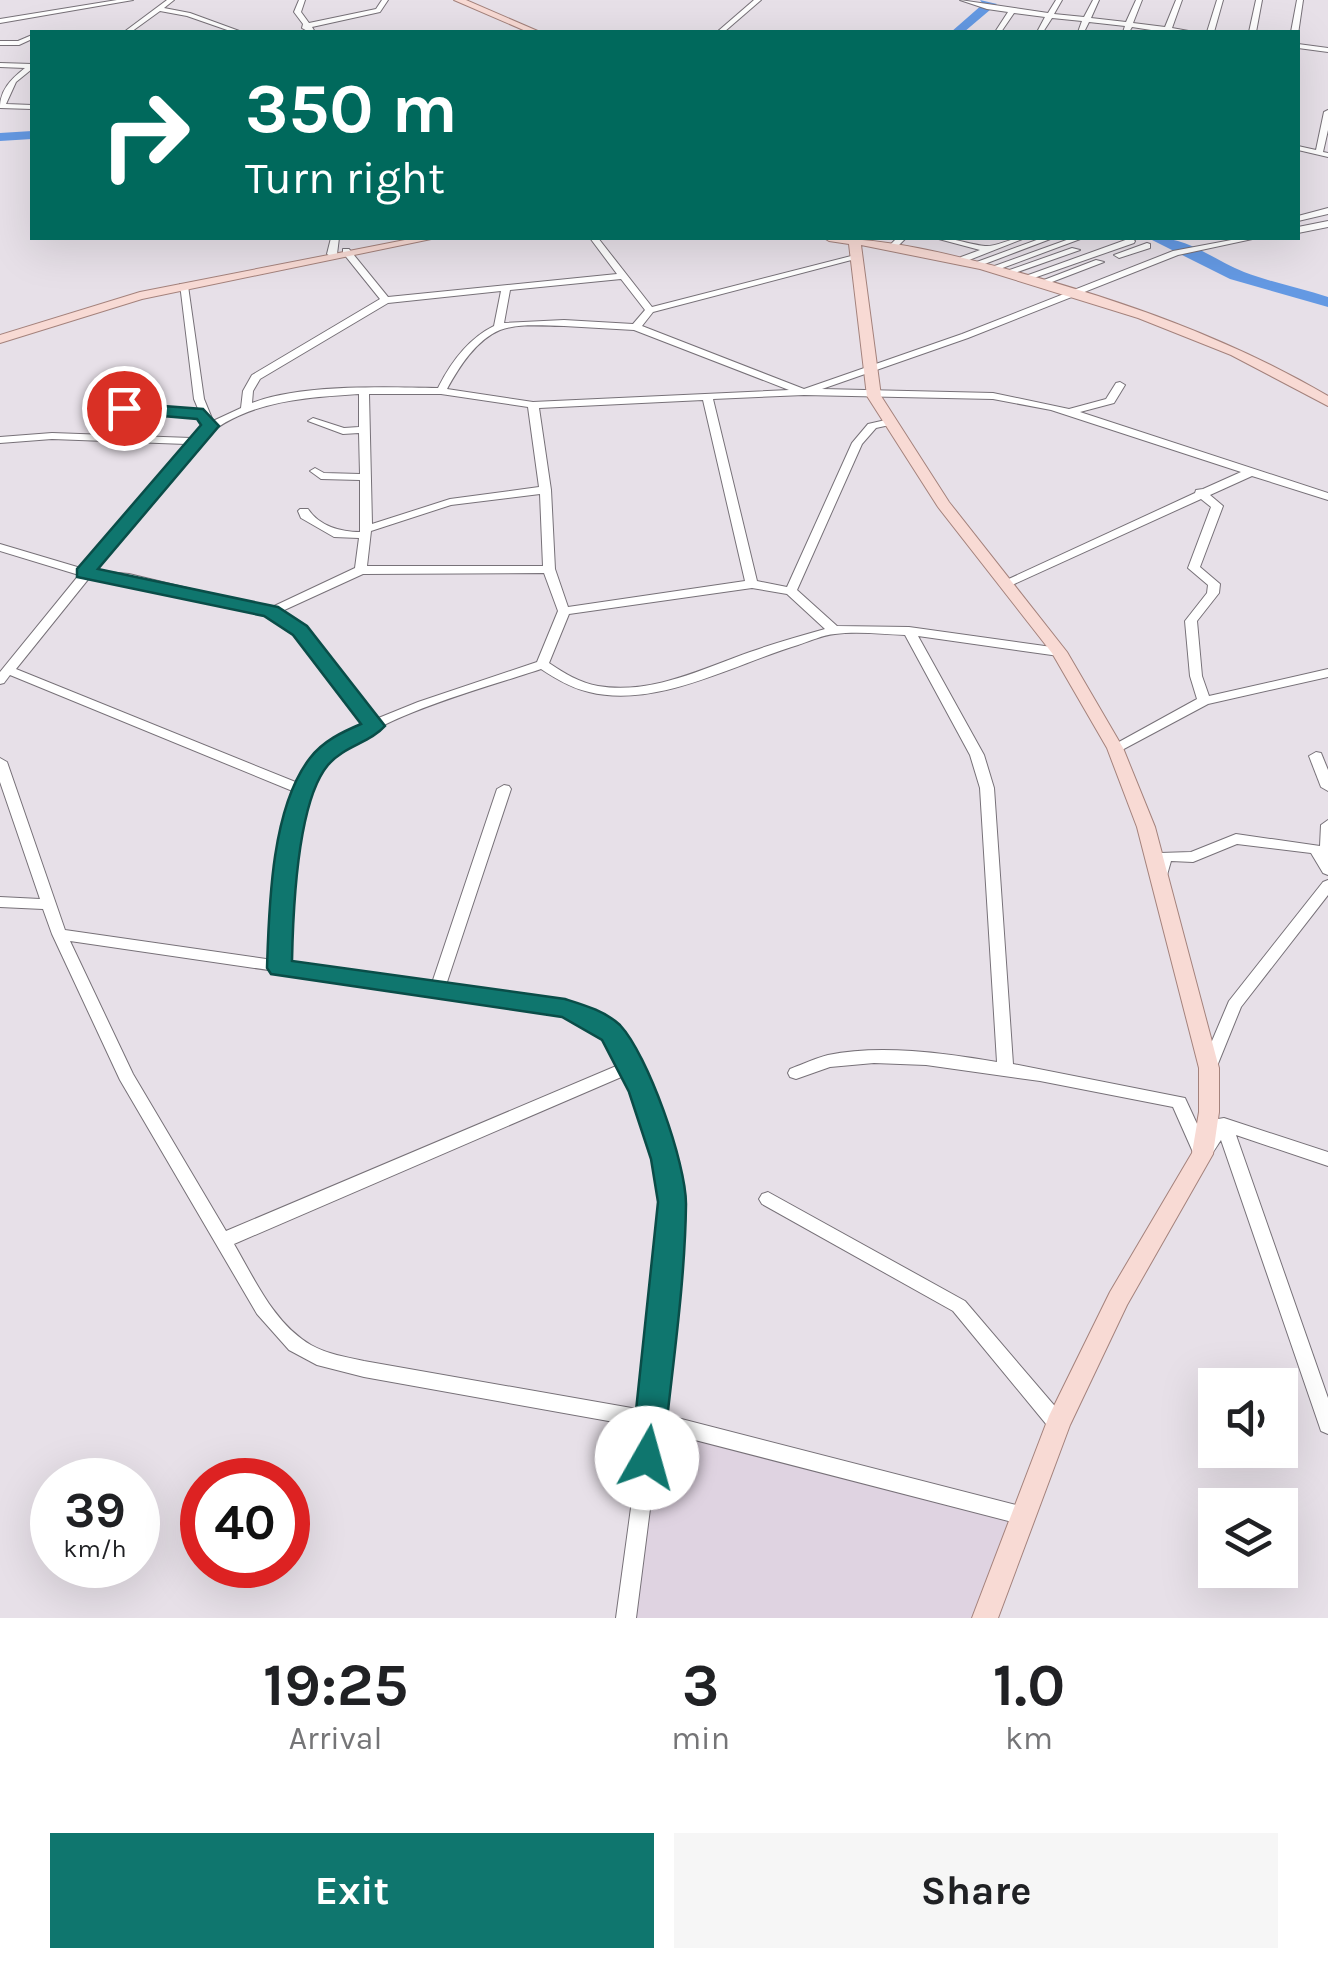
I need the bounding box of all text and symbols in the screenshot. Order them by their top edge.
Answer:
text: 350 m [245,68,458,150]
icon: right [80,70,210,200]
text: Turn right [245,152,445,204]
pin [82,366,167,451]
icon: arrive [97,381,152,436]
map controls [1198,1368,1298,1588]
button: sound [1198,1368,1298,1468]
position arrow [595,1406,699,1510]
speed limit sign: 40 [180,1458,310,1588]
text: 39 [64,1481,126,1540]
button: layers [1198,1488,1298,1588]
text: km/h [63,1534,127,1563]
text: 19:25 [263,1650,408,1720]
text: 3 [682,1650,719,1720]
text: 1.0 [993,1650,1065,1720]
text: Arrival [289,1720,382,1757]
text: min [671,1720,730,1757]
text: km [1005,1720,1053,1757]
button: Exit [50,1833,654,1948]
button: Share [674,1833,1278,1948]

